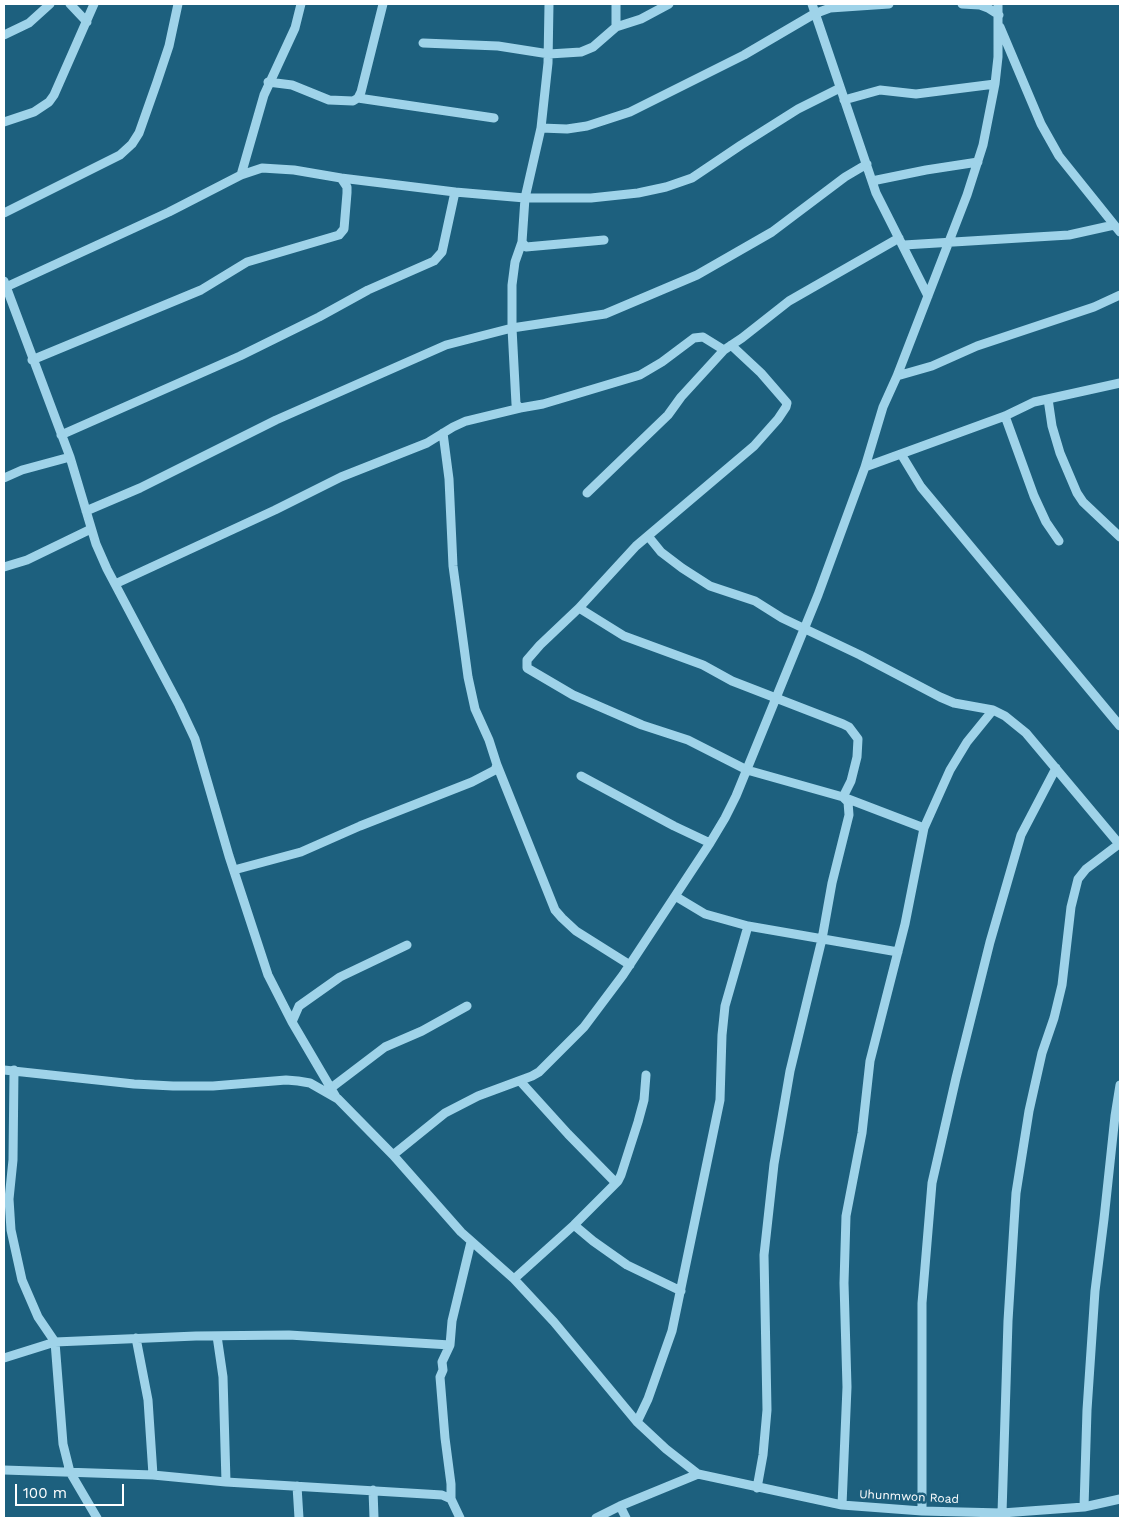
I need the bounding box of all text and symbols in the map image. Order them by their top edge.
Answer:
scale bar [18,1474,126,1506]
text: 100 m [23,1484,67,1502]
street label: Uhunmwon Road [859,1487,959,1507]

